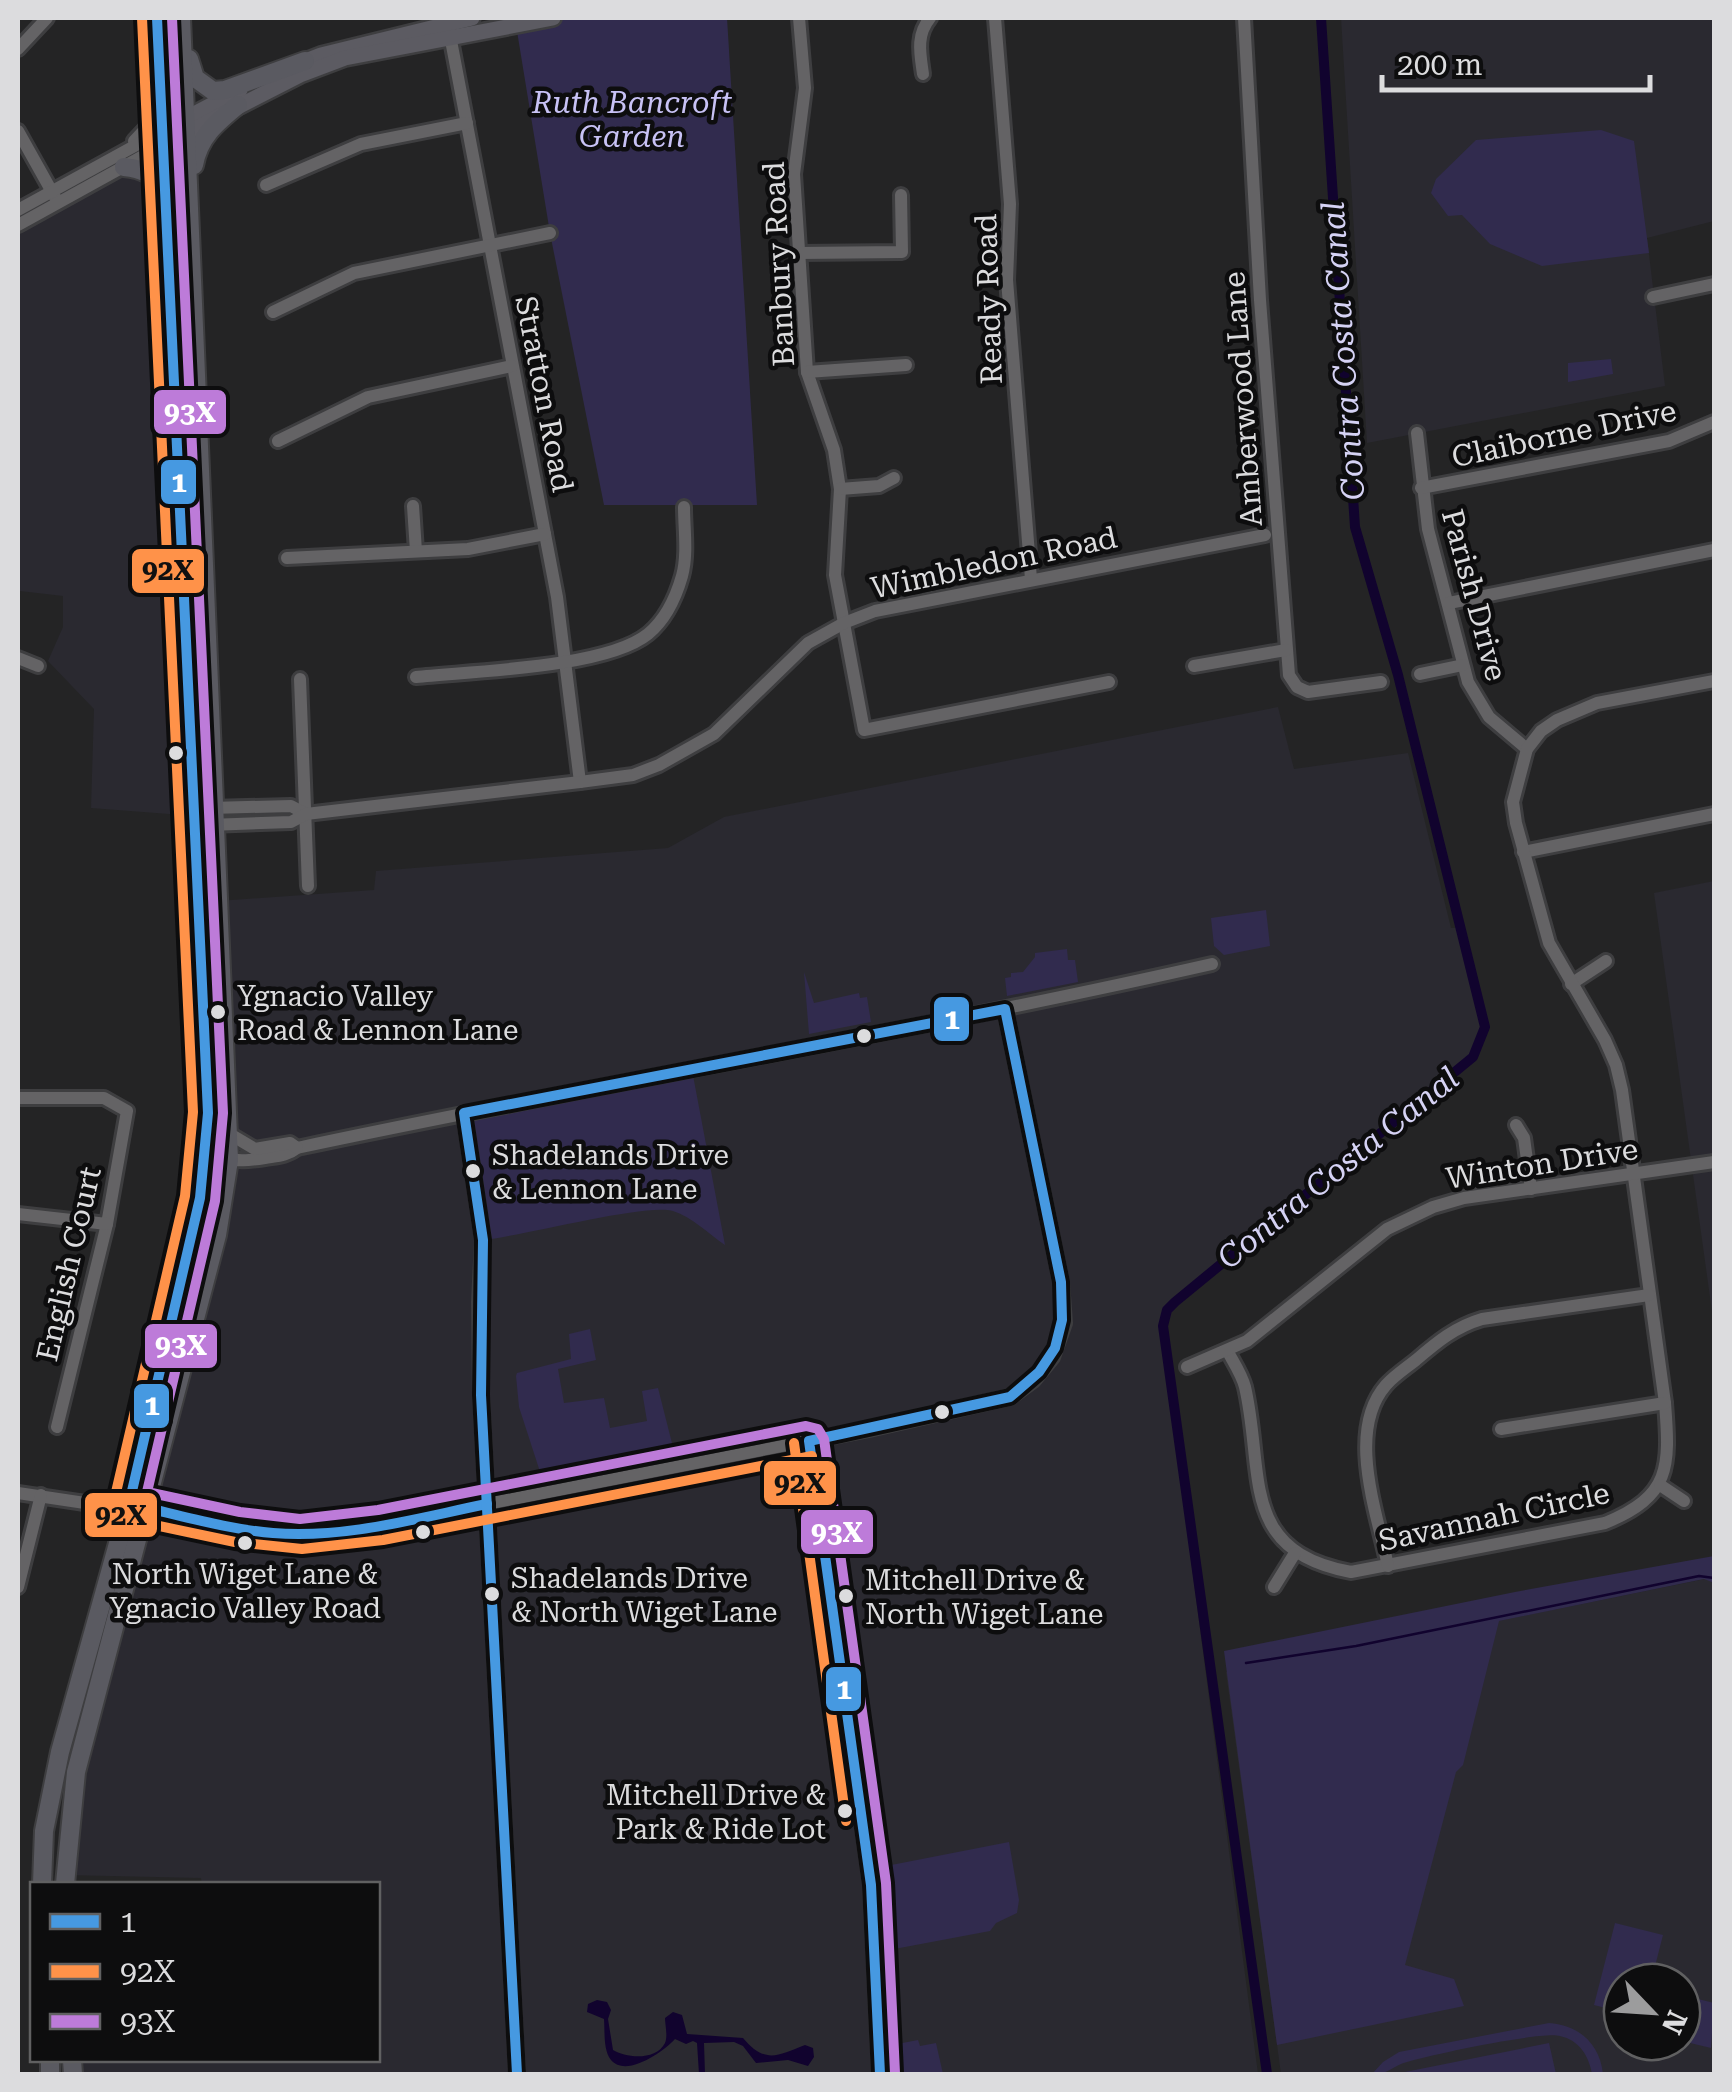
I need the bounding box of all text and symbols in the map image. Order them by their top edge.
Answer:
scale bar [1382,30,1650,92]
text: 200 m [1397,47,1482,82]
park label: Ruth Bancroft Garden [531,85,732,154]
street label: Banbury Road [756,161,801,367]
water label: Contra Costa Canal [1314,200,1372,502]
street label: Ready Road [968,213,1009,385]
street label: Amberwood Lane [1216,270,1269,528]
street label: Stratton Road [508,293,581,495]
line badge: 93X [152,388,228,436]
street label: Claiborne Drive [1449,393,1679,474]
text: 93X [164,396,216,429]
line badge: 1 [159,458,198,506]
text: 1 [171,466,187,499]
street label: Parish Drive [1435,505,1514,685]
street label: Wimbledon Road [868,519,1120,606]
line badge: 92X [130,547,206,595]
text: 92X [142,554,194,587]
unlabelled marker [166,743,186,763]
place label: Ygnacio Valley Road & Lennon Lane [237,980,518,1047]
line badge: 1 [932,995,971,1043]
marker: Ygnacio Valley Road & Lennon Lane [208,1002,228,1022]
text: 1 [944,1003,960,1036]
unlabelled marker [854,1026,874,1046]
water label: Contra Costa Canal [1210,1059,1466,1277]
street label: Winton Drive [1443,1131,1640,1196]
place label: Shadelands Drive & Lennon Lane [492,1139,729,1206]
marker: Shadelands Drive & Lennon Lane [463,1161,483,1181]
street label: English Court [29,1163,108,1365]
line badge: 93X [143,1322,219,1370]
text: 93X [155,1329,207,1362]
line badge: 1 [132,1382,171,1430]
text: 1 [144,1389,160,1422]
unlabelled marker [932,1402,952,1422]
line badge: 92X [762,1459,838,1507]
text: 92X [774,1467,826,1500]
street label: Savannah Circle [1375,1475,1613,1558]
line badge: 92X [83,1491,159,1539]
text: 92X [95,1499,147,1532]
line badge: 93X [799,1508,875,1556]
text: 93X [811,1516,863,1549]
unlabelled marker [413,1522,433,1542]
marker: North Wiget Lane & Ygnacio Valley Road [235,1533,255,1553]
place label: North Wiget Lane & Ygnacio Valley Road [109,1558,381,1625]
place label: Shadelands Drive & North Wiget Lane [511,1562,777,1629]
place label: Mitchell Drive & North Wiget Lane [865,1564,1103,1631]
marker: Shadelands Drive & North Wiget Lane [482,1584,502,1604]
marker: Mitchell Drive & North Wiget Lane [836,1586,856,1606]
line badge: 1 [824,1665,863,1713]
text: 1 [836,1673,852,1706]
place label: Mitchell Drive & Park & Ride Lot [606,1779,826,1846]
marker: Mitchell Drive & Park & Ride Lot [835,1801,855,1821]
legend [30,1882,380,2062]
text: 1 [120,1904,137,1939]
text: 92X [120,1954,176,1989]
north arrow [1602,1962,1702,2062]
text: 93X [120,2004,176,2039]
text: N [1655,2006,1694,2039]

